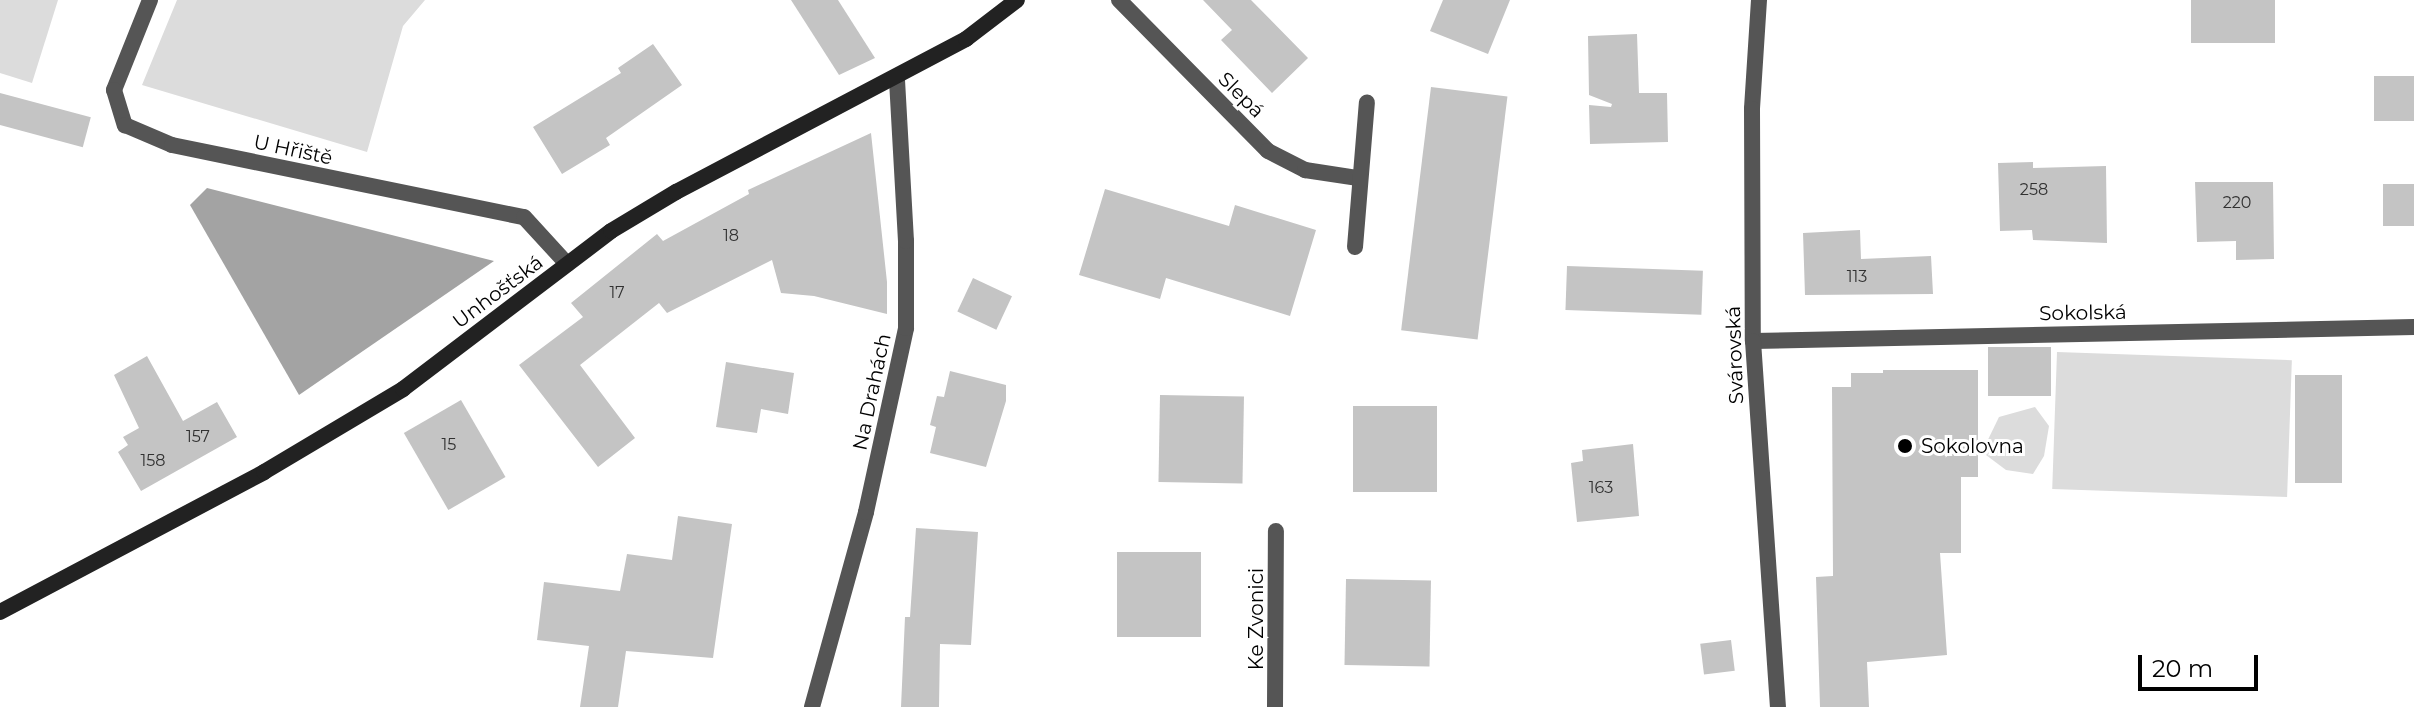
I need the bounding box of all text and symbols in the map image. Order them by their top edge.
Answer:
street label: Slepá [1213,67,1269,123]
street label: U Hřiště [251,130,335,170]
house number: 258 [2020,180,2048,200]
house number: 220 [2223,193,2251,213]
house number: 18 [723,226,739,246]
street label: Unhošťská [448,250,548,334]
house number: 113 [1847,267,1867,287]
house number: 17 [609,283,625,303]
street label: Sokolská [2039,300,2127,326]
street label: Svárovská [1721,305,1749,405]
street label: Na Drahách [848,331,896,453]
house number: 157 [186,427,210,447]
place label: Sokolovna [1921,434,2024,458]
house number: 15 [442,435,456,455]
marker: Sokolovna [1896,437,1914,455]
house number: 158 [140,451,166,471]
house number: 163 [1589,478,1613,498]
street label: Ke Zvonici [1244,568,1268,670]
scale bar [2142,639,2262,689]
text: 20 m [2152,654,2213,683]

